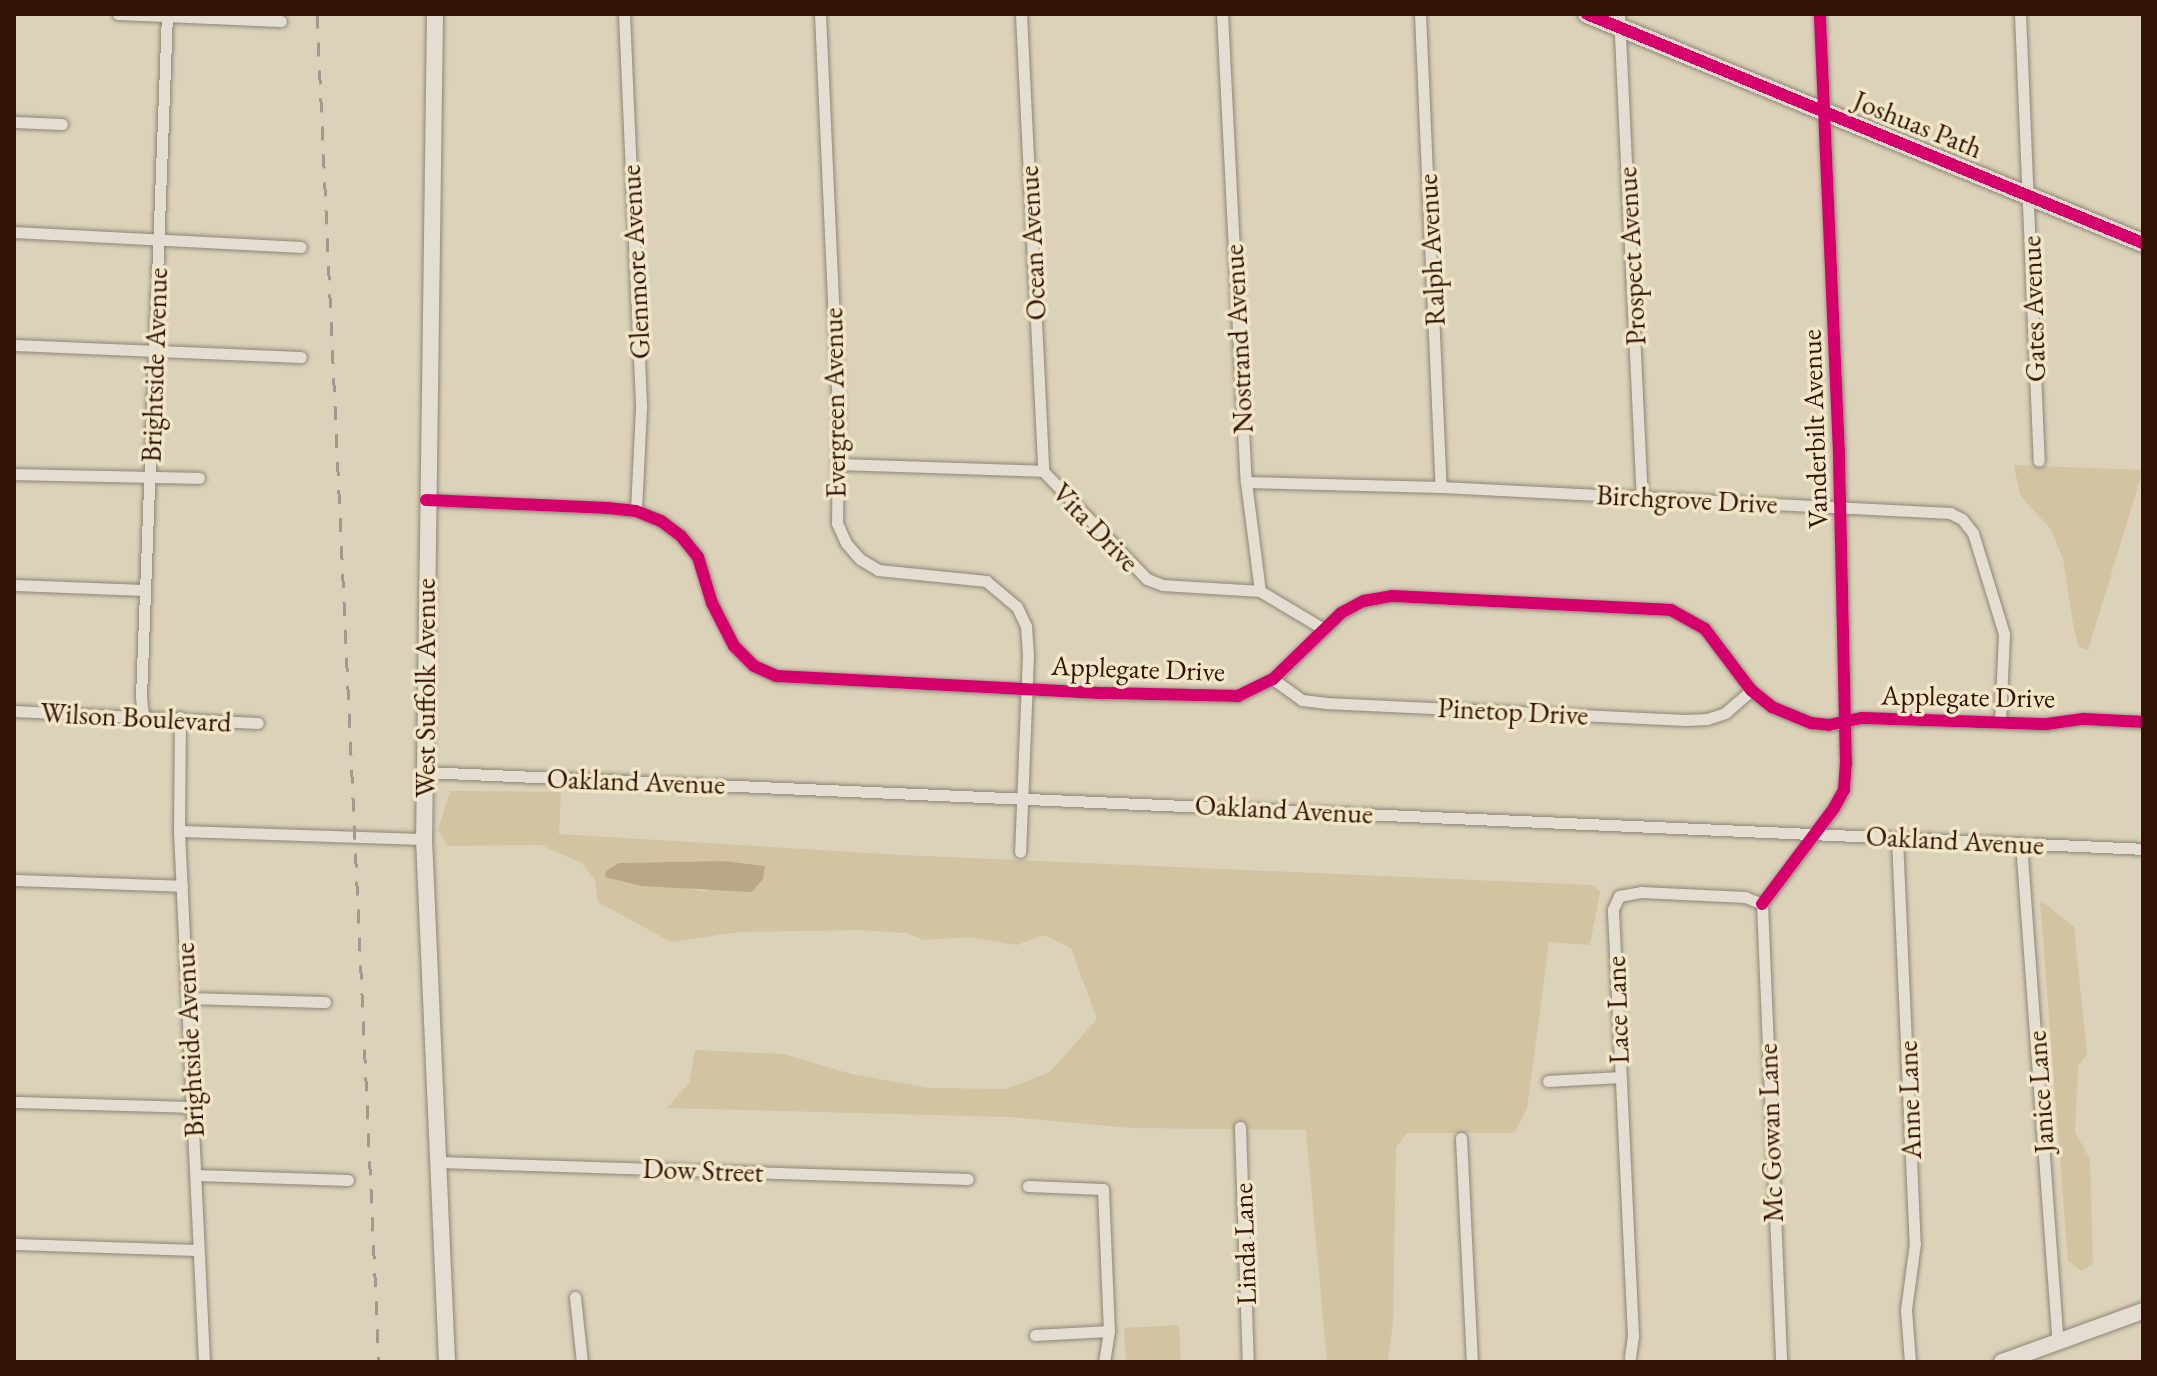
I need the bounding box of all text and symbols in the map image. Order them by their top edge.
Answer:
street label: Joshuas Path [1849,83,1987,165]
street label: Glenmore Avenue [613,164,657,360]
street label: Ocean Avenue [1011,165,1053,321]
street label: Prospect Avenue [1610,166,1652,346]
street label: Ralph Avenue [1410,173,1452,327]
street label: Gates Avenue [2014,235,2052,383]
street label: Nostrand Avenue [1216,244,1260,434]
street label: Brightside Avenue [134,267,174,463]
street label: Evergreen Avenue [816,307,852,499]
street label: Vanderbilt Avenue [1794,329,1834,529]
street label: Vita Drive [1046,476,1146,578]
street label: Birchgrove Drive [1596,477,1778,521]
street label: West Suffolk Avenue [408,578,442,798]
street label: Applegate Drive [1050,648,1226,688]
street label: Applegate Drive [1881,678,2055,714]
street label: Pinetop Drive [1437,690,1589,732]
street label: Wilson Boulevard [40,695,232,739]
street label: Oakland Avenue [546,761,726,801]
street label: Oakland Avenue [1194,788,1374,830]
street label: Oakland Avenue [1865,819,2045,861]
street label: Brightside Avenue [167,942,211,1138]
street label: Lace Lane [1598,955,1636,1065]
street label: Janice Lane [2019,1030,2061,1154]
street label: Anne Lane [1890,1040,1928,1160]
street label: Mc Gowan Lane [1750,1043,1790,1223]
street label: Dow Street [642,1151,764,1189]
street label: Linda Lane [1225,1182,1263,1306]

